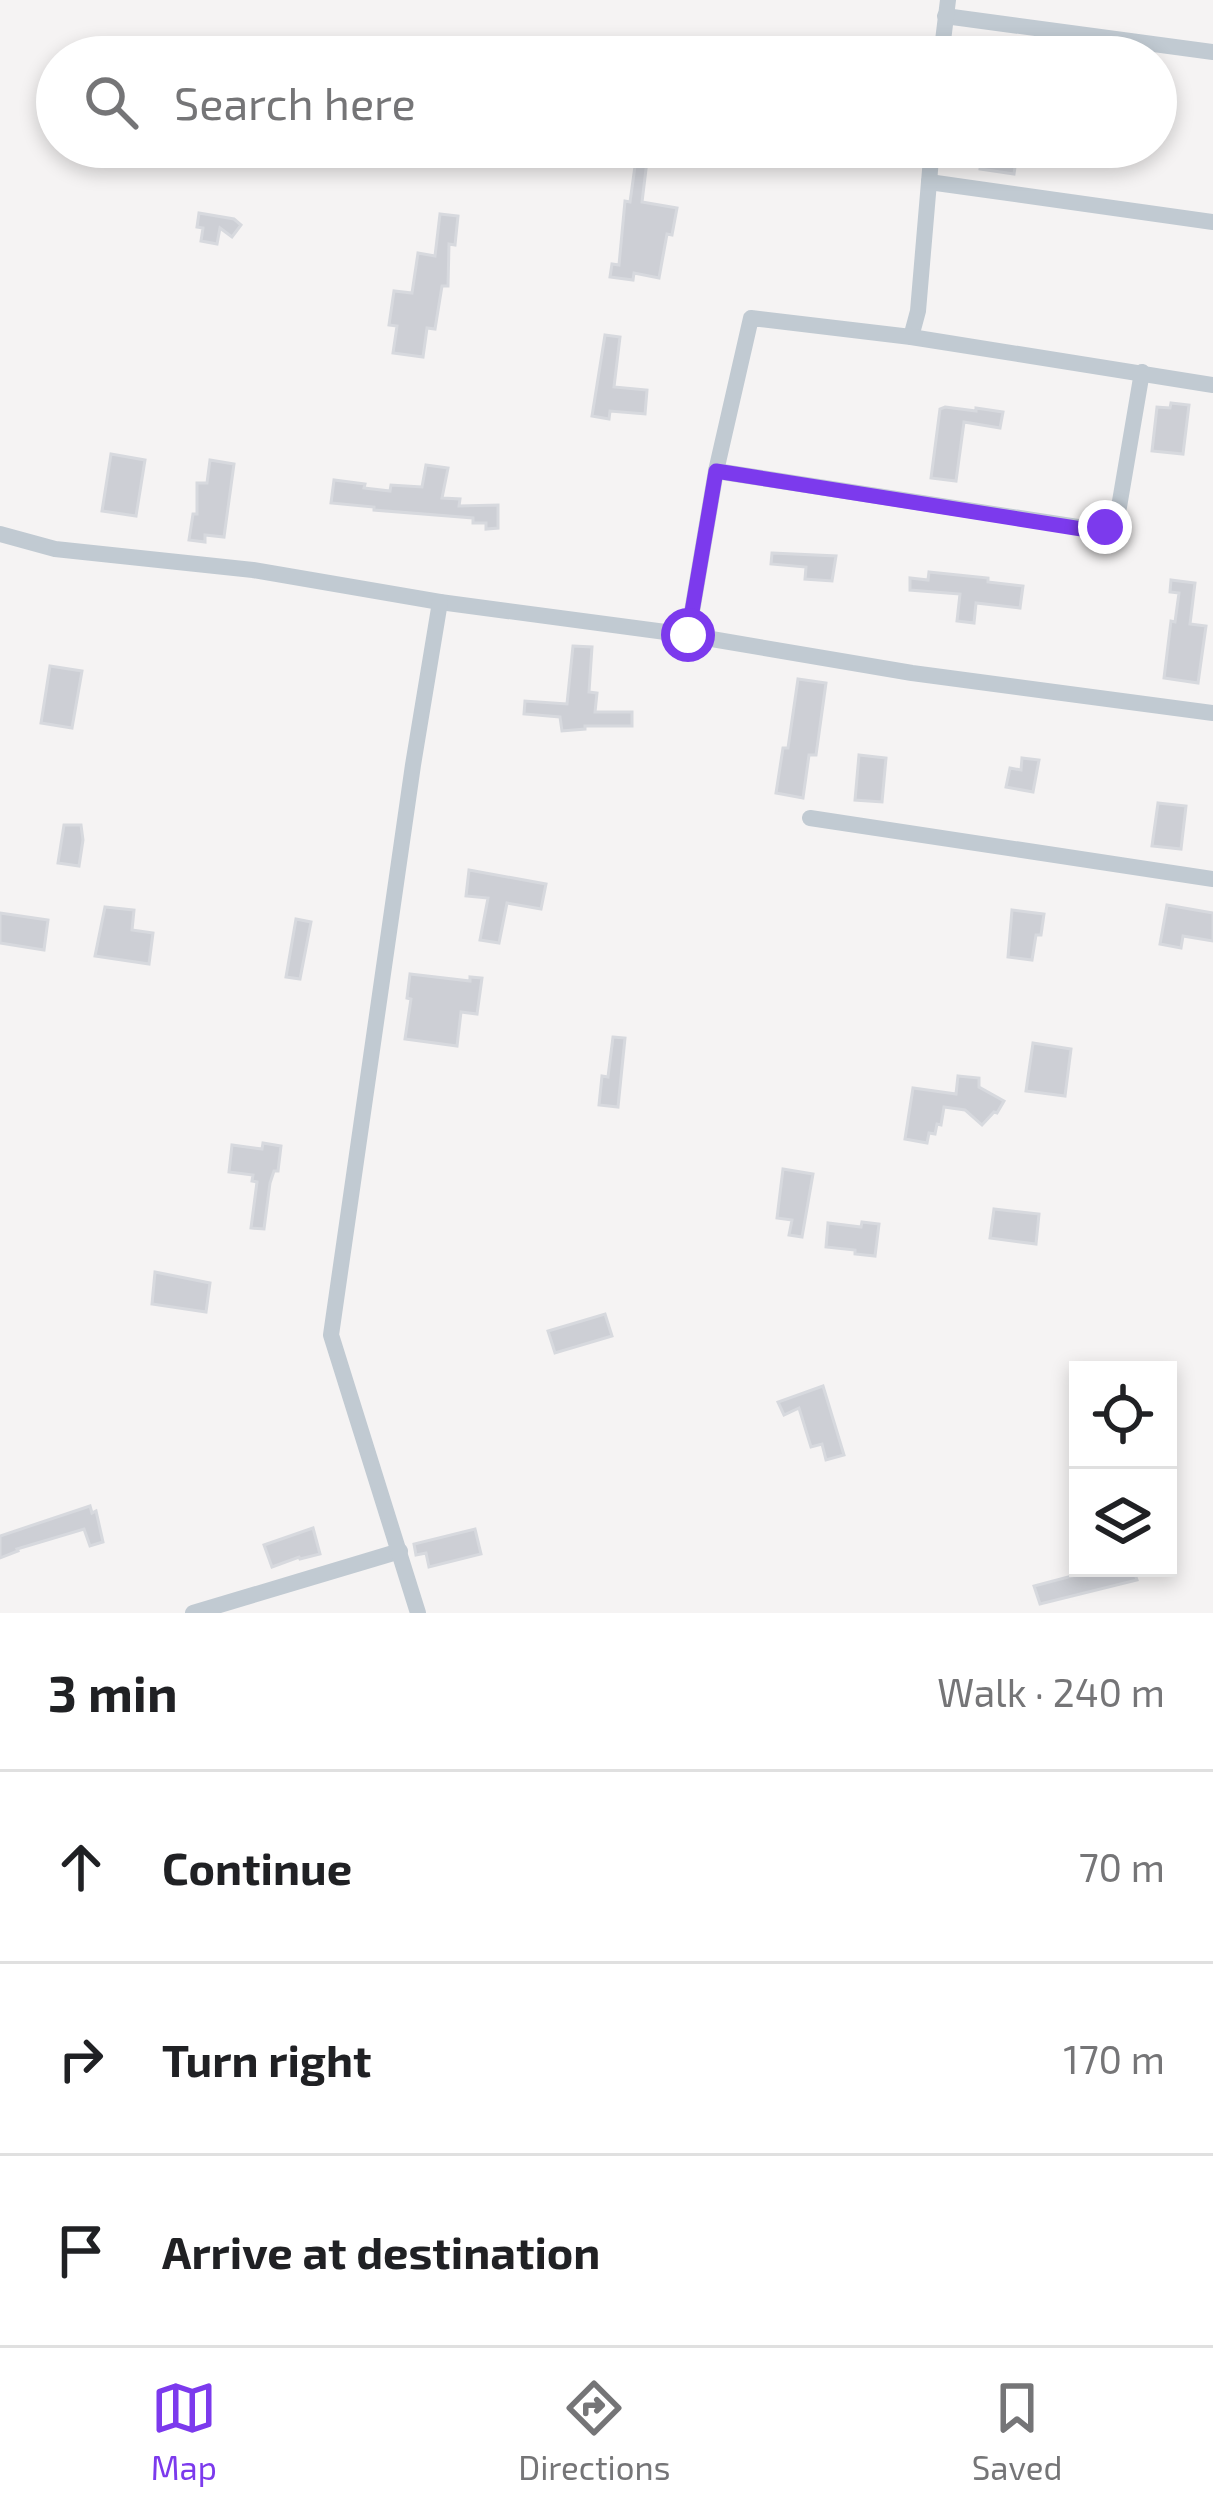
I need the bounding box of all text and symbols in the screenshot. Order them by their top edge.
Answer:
search box [36,36,1177,168]
icon: search [78,69,144,135]
text: Search here [174,75,416,129]
route end [1078,500,1132,554]
route start [661,608,715,662]
map controls [1069,1361,1177,1577]
button: locate [1069,1361,1177,1469]
button: layers [1069,1469,1177,1577]
text: 3 min [48,1661,178,1722]
text: Walk · 240 m [937,1668,1165,1715]
icon: ahead [48,1834,114,1900]
text: Continue [162,1840,352,1894]
text: 70 m [1079,1843,1165,1890]
icon: right [48,2026,114,2092]
text: Turn right [162,2032,371,2086]
text: 170 m [1063,2035,1165,2082]
icon: arrive [48,2218,114,2284]
text: Arrive at destination [162,2224,600,2278]
tab: Map [151,2375,217,2487]
tab: Directions [518,2375,670,2487]
tab: Saved [972,2375,1062,2487]

